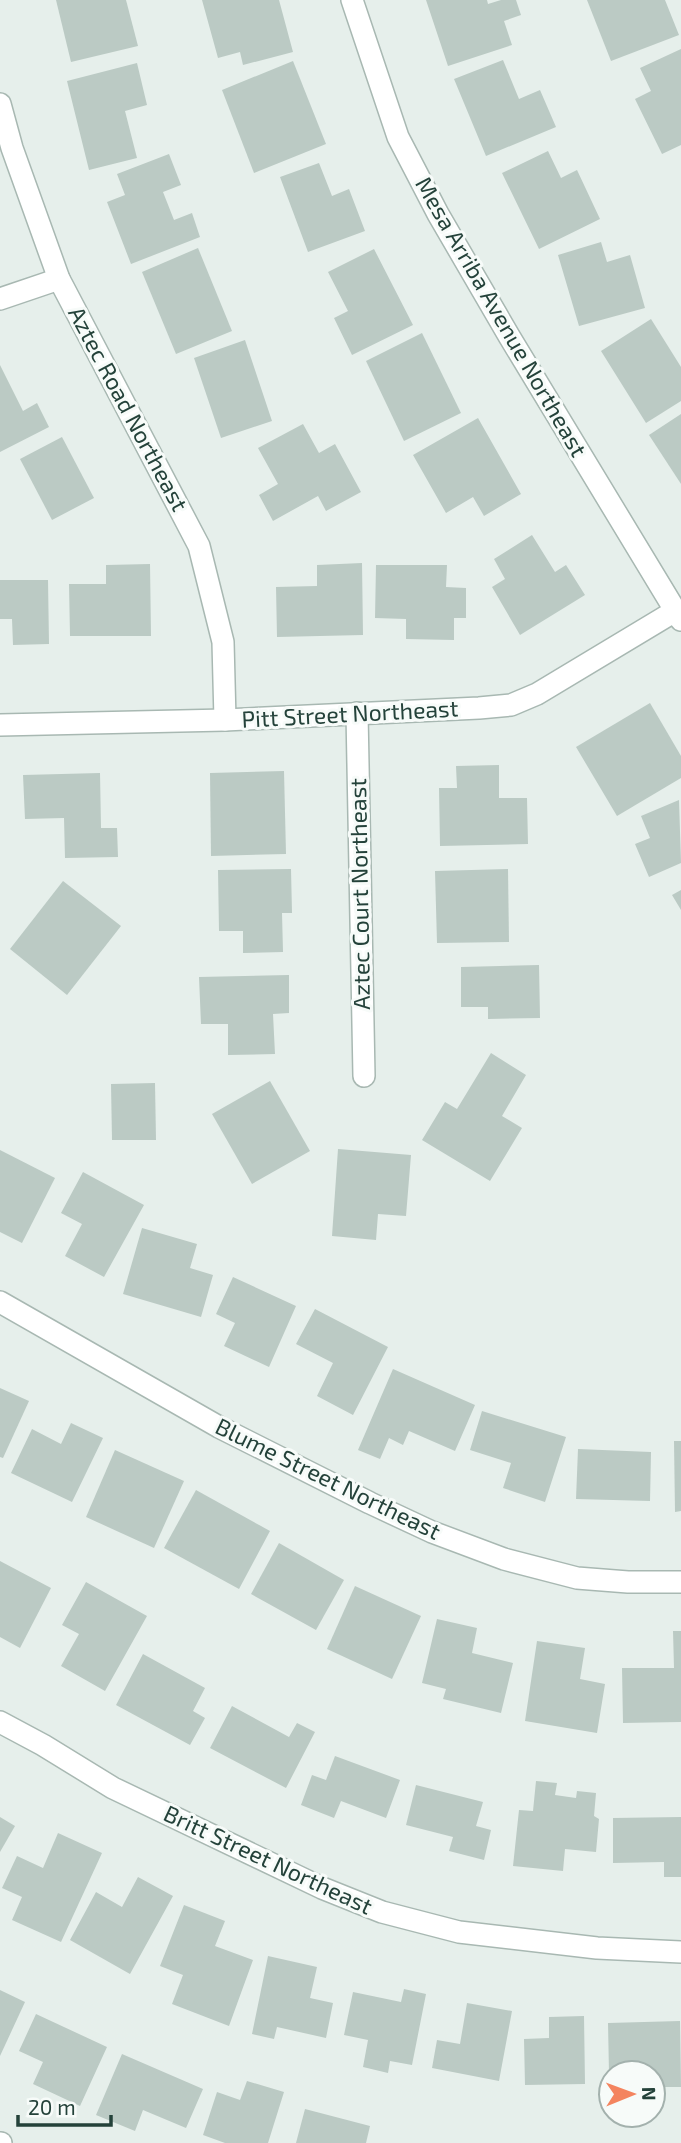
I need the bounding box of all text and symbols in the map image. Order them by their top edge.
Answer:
street label: Mesa Arriba Avenue Northeast [410,172,594,462]
street label: Aztec Road Northeast [63,301,195,516]
street label: Pitt Street Northeast [241,693,459,733]
street label: Aztec Court Northeast [343,778,375,1010]
street label: Blume Street Northeast [211,1411,446,1545]
street label: Britt Street Northeast [160,1798,377,1920]
north arrow [597,2059,667,2129]
scale bar [18,2084,110,2128]
text: N [638,2087,661,2101]
text: 20 m [28,2094,76,2119]

